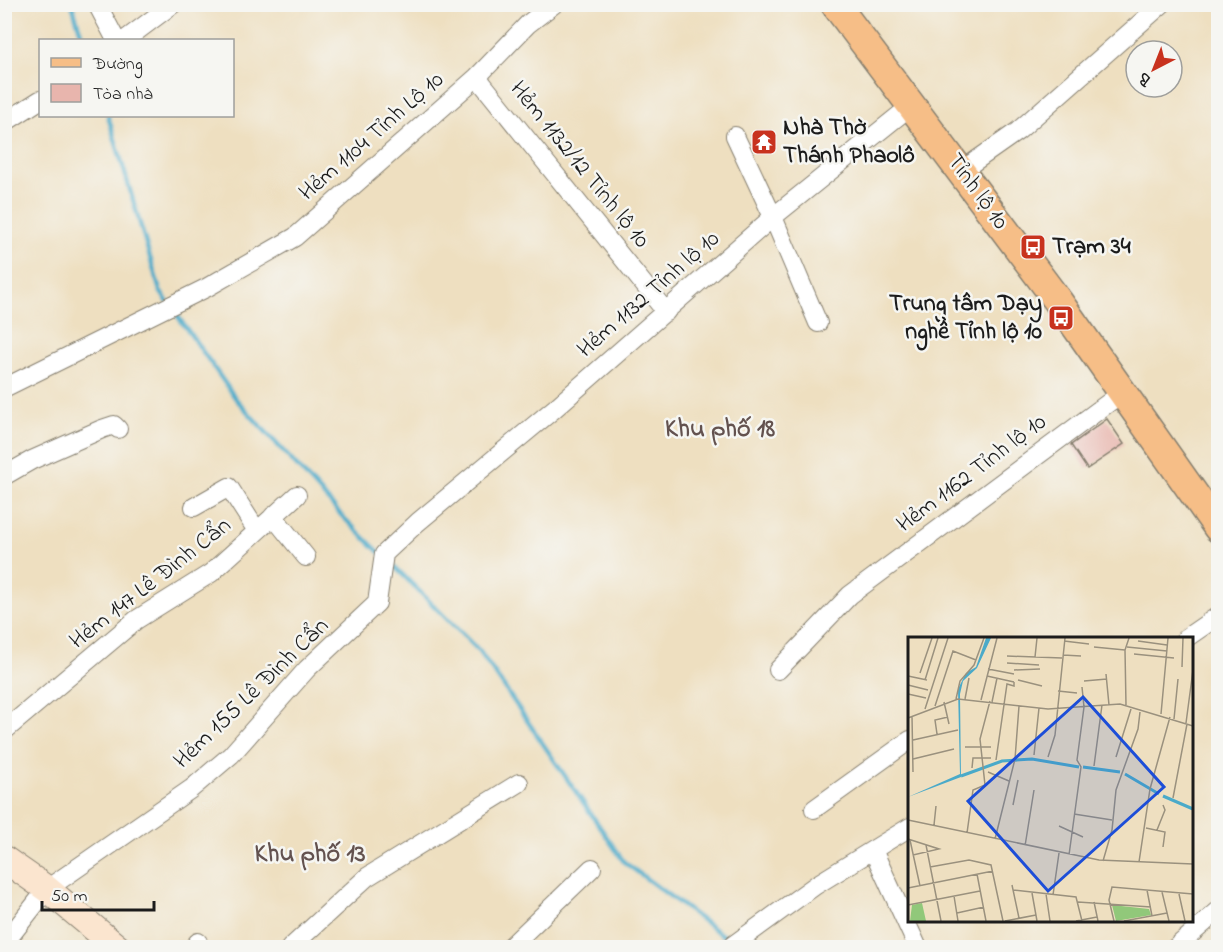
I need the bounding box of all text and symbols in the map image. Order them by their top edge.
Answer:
legend [39,39,234,117]
north arrow [1124,39,1184,99]
text: Đường [92,52,143,79]
street label: Hẻm 1104 Tỉnh Lộ 10 [292,64,452,210]
text: B [1133,66,1158,92]
street label: Hẻm 1132/12 Tỉnh lộ 10 [500,74,658,256]
text: Tòa nhà [93,82,153,108]
place label: Nhà Thờ Thánh Phaolô [783,111,915,174]
temple icon: Nhà Thờ Thánh Phaolô [749,127,779,157]
street label: Tỉnh lộ 10 [937,147,1017,237]
street label: Hẻm 1132 Tỉnh lộ 10 [570,223,728,367]
place label: Trạm 34 [1052,230,1131,265]
bus stop icon: Trạm 34 [1018,232,1048,262]
place label: Trung tâm Dạy nghề Tỉnh lộ 10 [889,287,1043,351]
bus stop icon: Trung tâm Dạy nghề Tỉnh lộ 10 [1046,303,1076,333]
street label: Hẻm 1162 Tỉnh lộ 10 [890,406,1054,542]
district label: Khu phố 18 [665,411,775,449]
street label: Hẻm 147 Lê Đình Cẩn [62,509,240,659]
street label: Hẻm 155 Lê Đình Cẩn [166,610,338,778]
inset map [908,637,1193,922]
district label: Khu phố 13 [255,836,366,874]
scale bar [42,874,154,912]
text: 50 m [51,884,88,910]

